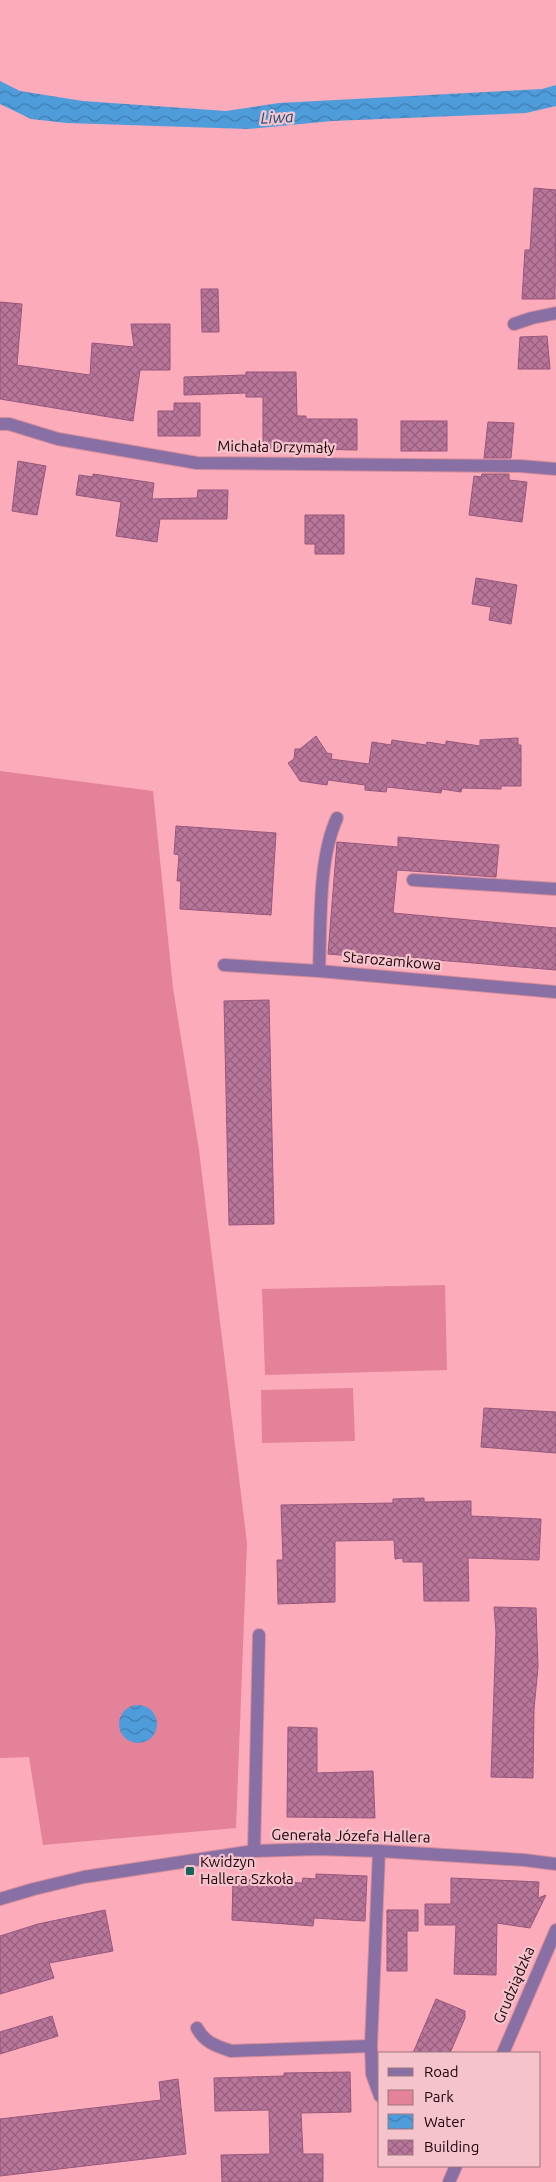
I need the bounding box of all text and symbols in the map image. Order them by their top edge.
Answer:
water label: Liwa [260,107,294,127]
street label: Michała Drzymały [217,437,335,456]
street label: Starozamkowa [342,948,442,973]
street label: Generała Józefa Hallera [271,1826,431,1845]
place label: Kwidzyn Hallera Szkoła [200,1853,294,1887]
marker: Kwidzyn Hallera Szkoła [184,1865,196,1877]
street label: Grudziądzka [490,1944,537,2026]
legend [378,2052,541,2167]
text: Road [424,2063,459,2080]
text: Park [424,2088,454,2105]
text: Water [424,2113,465,2130]
text: Building [424,2138,479,2155]

